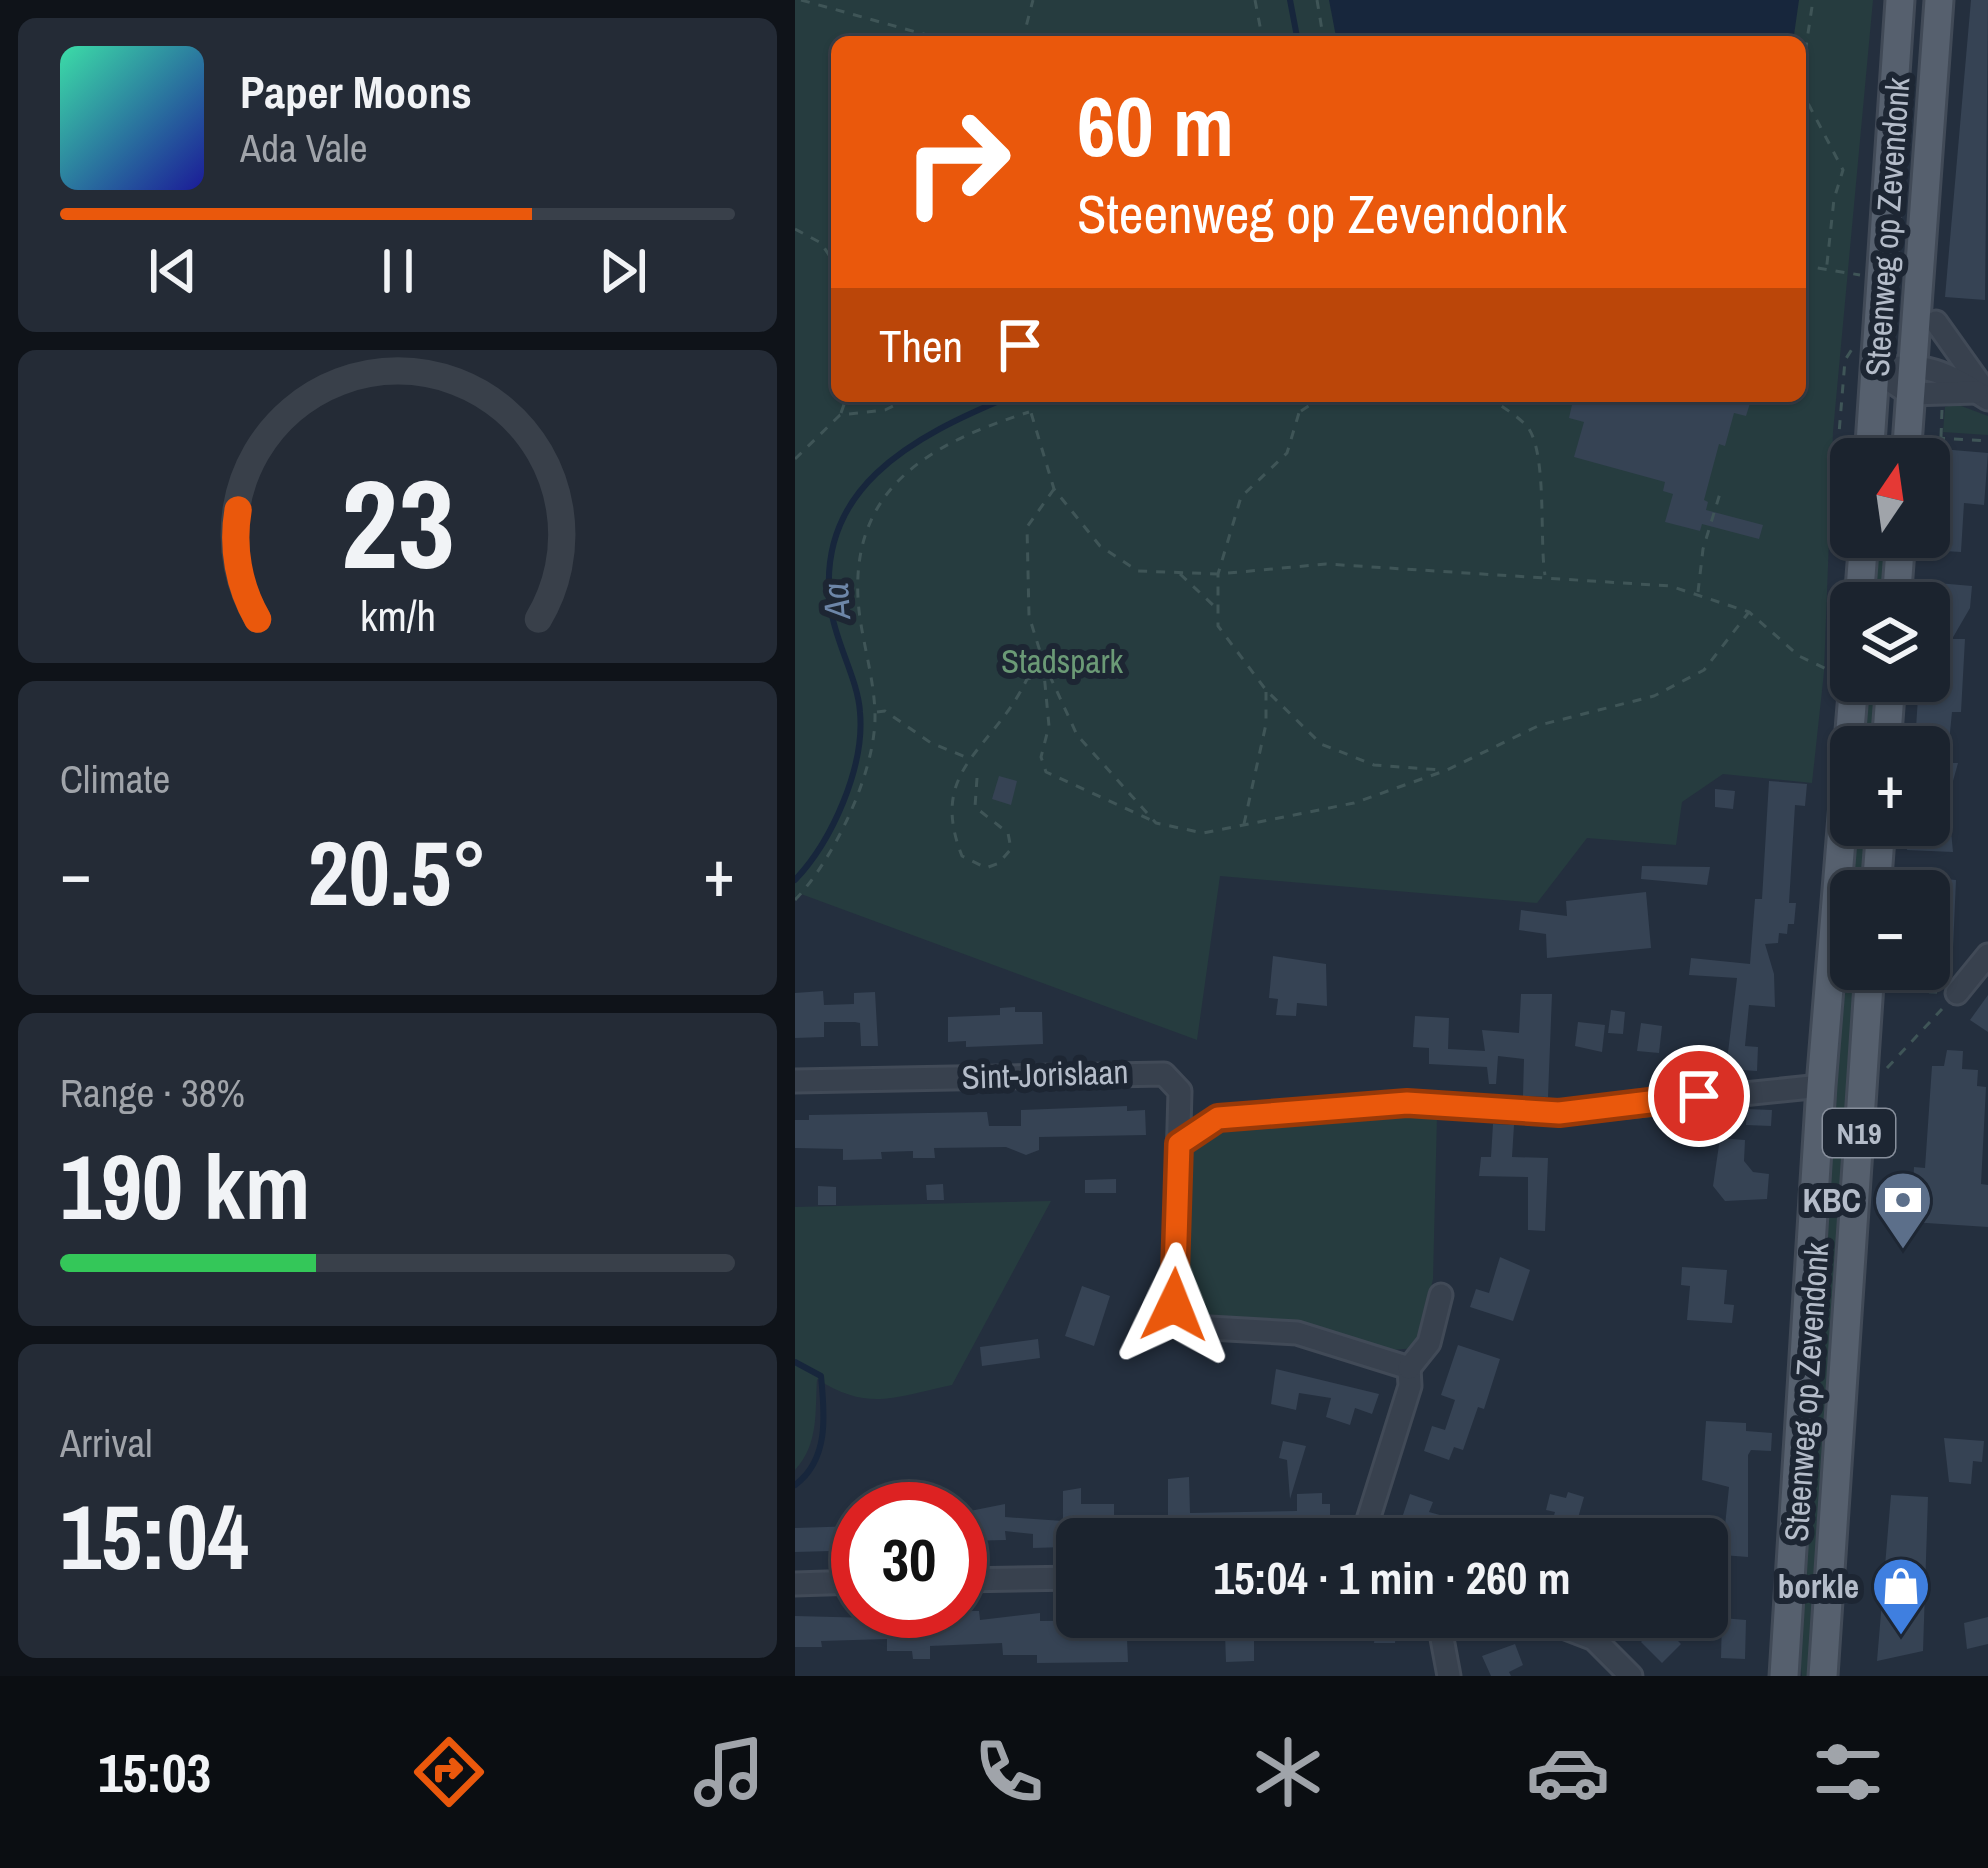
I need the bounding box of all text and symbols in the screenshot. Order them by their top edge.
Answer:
text: Paper Moons [240,61,472,122]
text: 60 m [1077,69,1234,182]
street label: Steenweg op Zevendonk [1855,76,1919,378]
icon: right [879,84,1035,240]
text: Ada Vale [240,122,367,174]
text: Steenweg op Zevendonk [1077,177,1567,250]
icon: previous [140,238,206,304]
icon: pause [365,238,431,304]
icon: next [590,238,656,304]
icon: arrive [987,312,1053,378]
text: Then [879,315,963,376]
north arrow [1830,438,1950,558]
map controls [1830,438,1950,990]
text: 23 [341,440,454,608]
water label: Aa [811,581,861,623]
button: layers [1830,582,1950,702]
text: km/h [359,587,436,644]
park label: Stadspark [1001,639,1123,683]
button: + [1830,726,1950,846]
text: Climate [60,753,170,805]
text: 20.5° [308,812,487,933]
text: − [60,828,92,917]
text: + [703,828,735,917]
button: − [1830,870,1950,990]
pin [1648,1045,1750,1147]
street label: Sint-Jorislaan [961,1049,1129,1099]
icon: arrive [1666,1063,1732,1129]
text: Range · 38% [60,1067,245,1119]
road number: N19 [1823,1109,1895,1157]
text: 190 km [60,1126,310,1247]
bank icon: KBC [1872,1169,1934,1251]
place label: KBC [1802,1178,1861,1222]
street label: Steenweg op Zevendonk [1774,1241,1838,1543]
position arrow [1111,1242,1237,1368]
text: Arrival [60,1417,152,1469]
text: 15:04 [60,1476,249,1597]
speed limit sign: 30 [831,1482,987,1638]
text: 15:04 · 1 min · 260 m [1214,1547,1570,1608]
shop icon: borkle [1870,1555,1932,1637]
place label: borkle [1778,1564,1859,1608]
icon: directions [407,1730,491,1814]
icon: music [687,1730,771,1814]
icon: phone [967,1730,1051,1814]
icon: climate [1246,1730,1330,1814]
icon: car [1526,1730,1610,1814]
icon: filters [1806,1730,1890,1814]
text: 15:03 [98,1736,211,1809]

